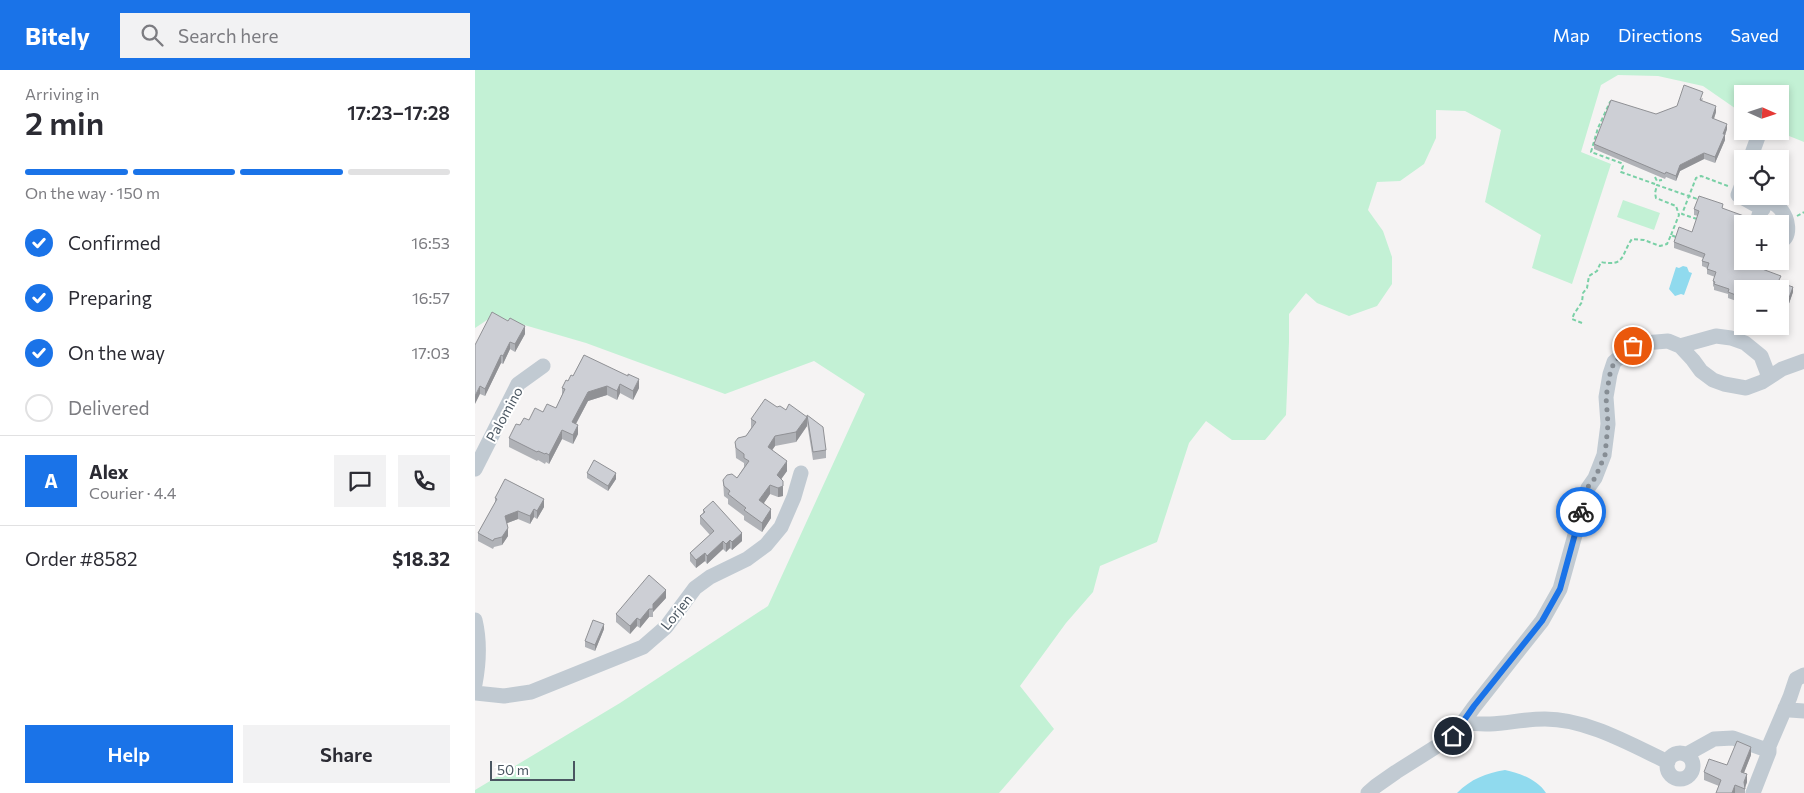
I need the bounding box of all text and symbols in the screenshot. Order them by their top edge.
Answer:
search box [120,13,470,58]
text: Bitely [25,21,90,50]
icon: search [138,21,166,49]
text: Search here [178,24,278,47]
text: Map [1553,24,1590,46]
text: Directions [1618,24,1702,46]
text: Saved [1730,24,1779,46]
text: Arriving in [25,84,99,103]
north arrow [1734,85,1789,140]
map controls [1734,85,1789,335]
text: 17:23–17:28 [347,101,450,124]
text: 2 min [25,102,104,142]
button: locate [1734,150,1789,205]
text: On the way · 150 m [25,183,160,202]
button: + [1734,215,1789,270]
icon: check [25,229,53,257]
text: Confirmed [68,231,161,254]
text: 16:53 [411,233,450,252]
button: − [1734,280,1789,335]
icon: check [25,284,53,312]
text: Preparing [68,286,152,309]
text: 16:57 [412,288,450,307]
pin [1612,325,1654,367]
icon: bag [1619,332,1647,360]
icon: check [25,339,53,367]
text: On the way [68,341,165,364]
text: 17:03 [411,343,450,362]
street label: Palomino [482,384,526,444]
text: Delivered [68,396,149,419]
button: chat [334,455,386,507]
button: phone [398,455,450,507]
text: Alex [89,460,129,483]
text: A [44,469,58,492]
text: Courier · 4.4 [89,483,176,502]
courier [1556,487,1606,537]
icon: bike [1567,498,1595,526]
text: Order #8582 [25,547,137,570]
text: $18.32 [392,547,450,570]
street label: Lorjen [657,591,695,633]
pin [1432,715,1474,757]
icon: home [1439,722,1467,750]
button: Help [25,725,233,783]
button: Share [243,725,450,783]
scale bar [490,758,575,781]
text: 50 m [497,761,529,778]

